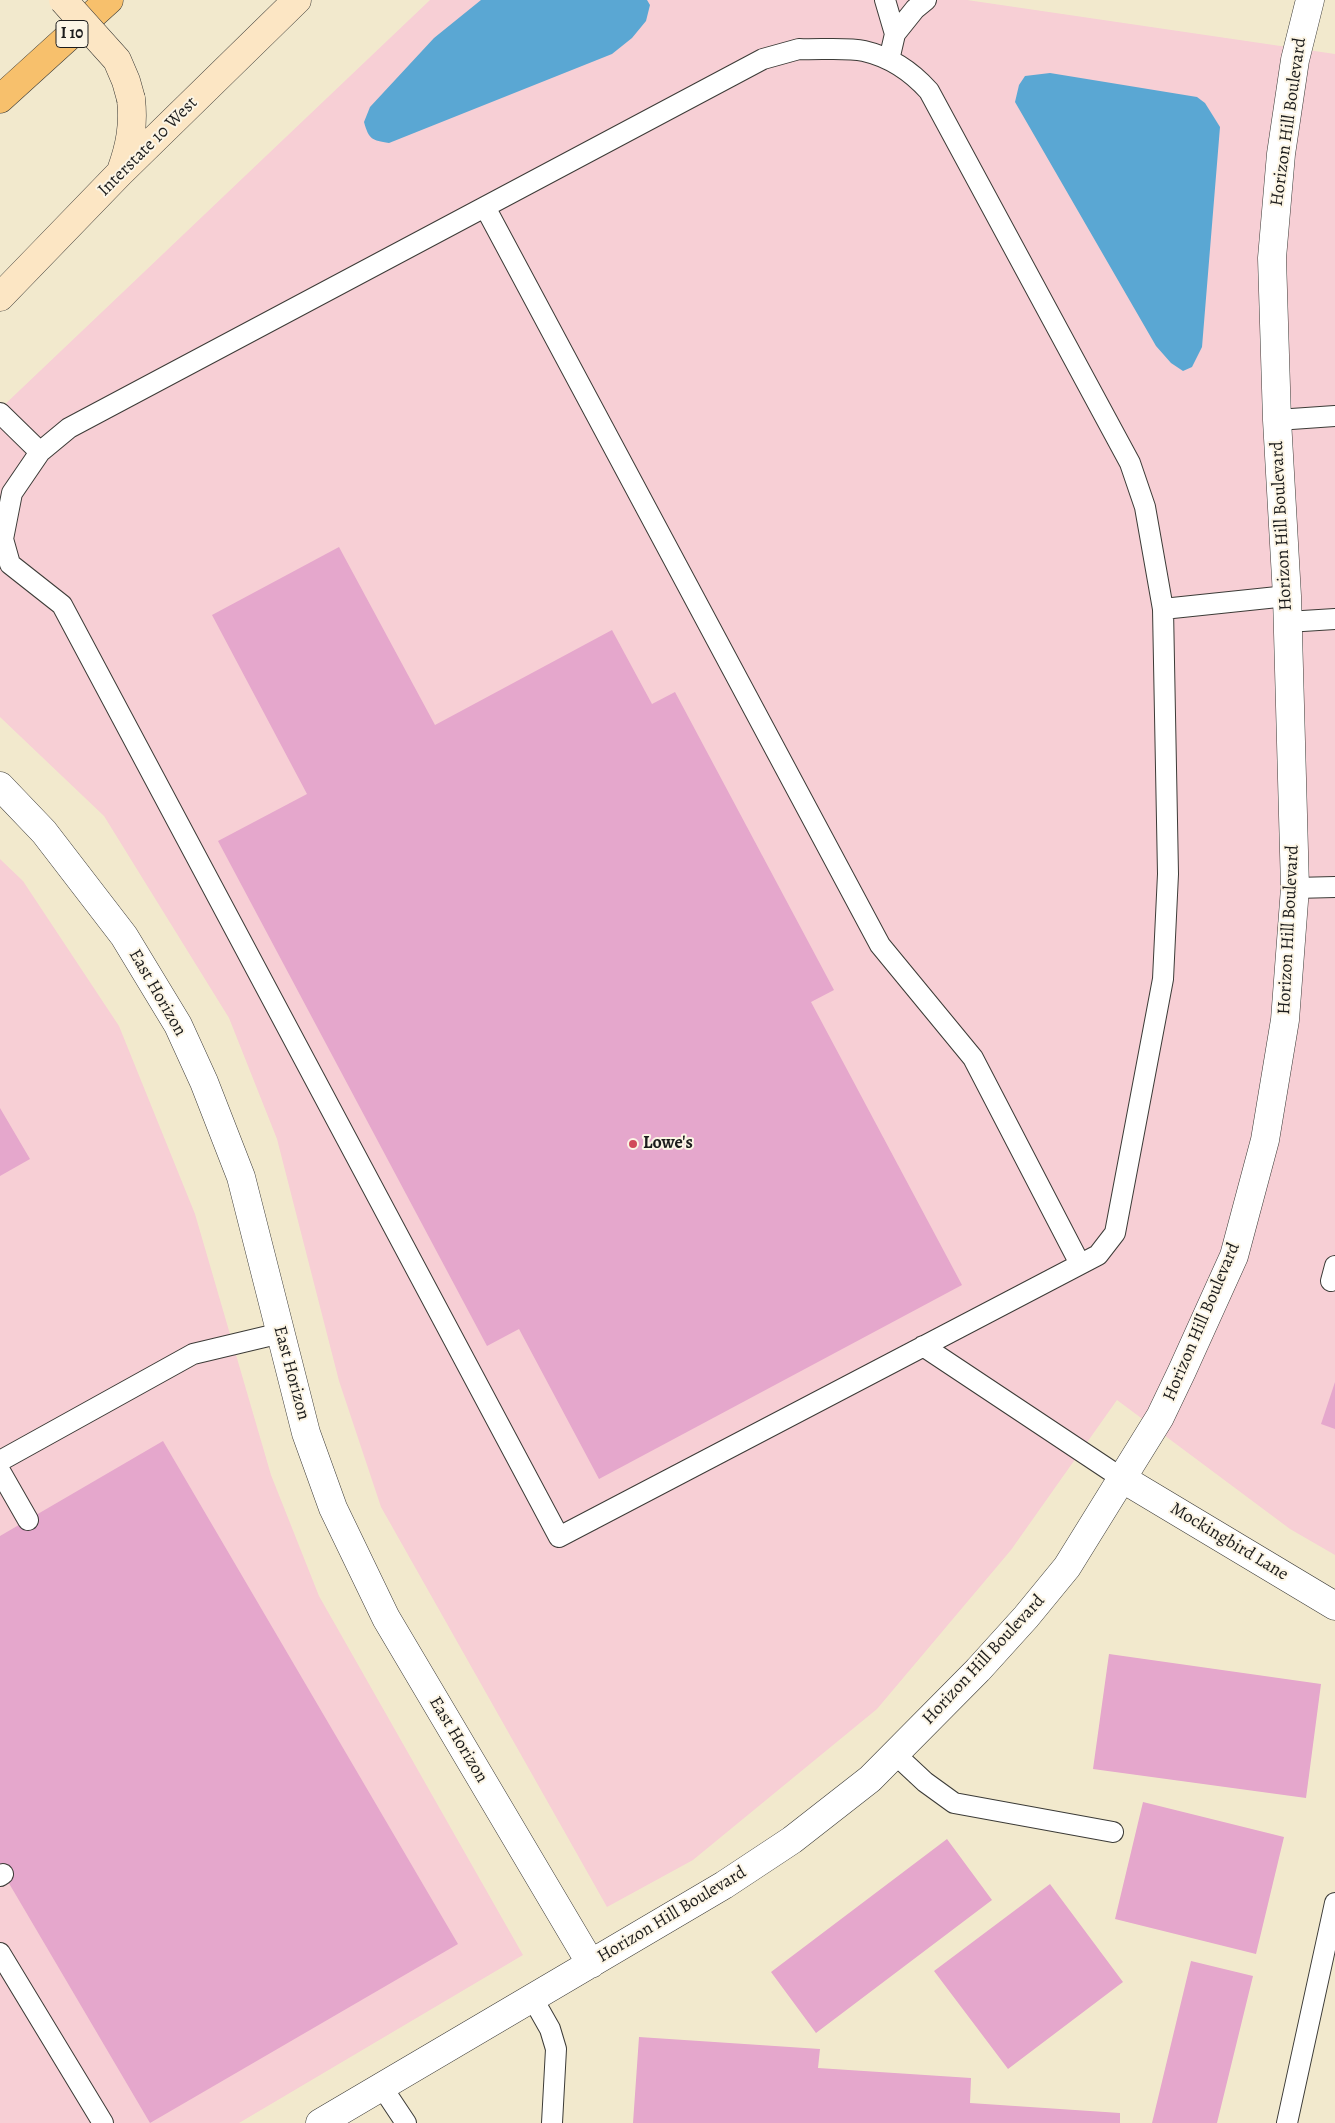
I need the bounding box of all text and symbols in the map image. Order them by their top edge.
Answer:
road number: I 10 [56,20,88,48]
street label: Horizon Hill Boulevard [1266,36,1312,208]
street label: Interstate 10 West [94,93,202,201]
street label: Horizon Hill Boulevard [1267,441,1297,611]
street label: Horizon Hill Boulevard [1274,845,1304,1015]
street label: East Horizon [123,946,191,1040]
place label: Lowe's [643,1133,693,1155]
marker: Lowe's [627,1138,639,1150]
street label: Horizon Hill Boulevard [1159,1240,1245,1404]
street label: East Horizon [268,1324,314,1422]
street label: Mockingbird Lane [1166,1498,1292,1586]
street label: Horizon Hill Boulevard [918,1591,1050,1729]
street label: East Horizon [424,1693,492,1787]
street label: Horizon Hill Boulevard [594,1862,750,1968]

